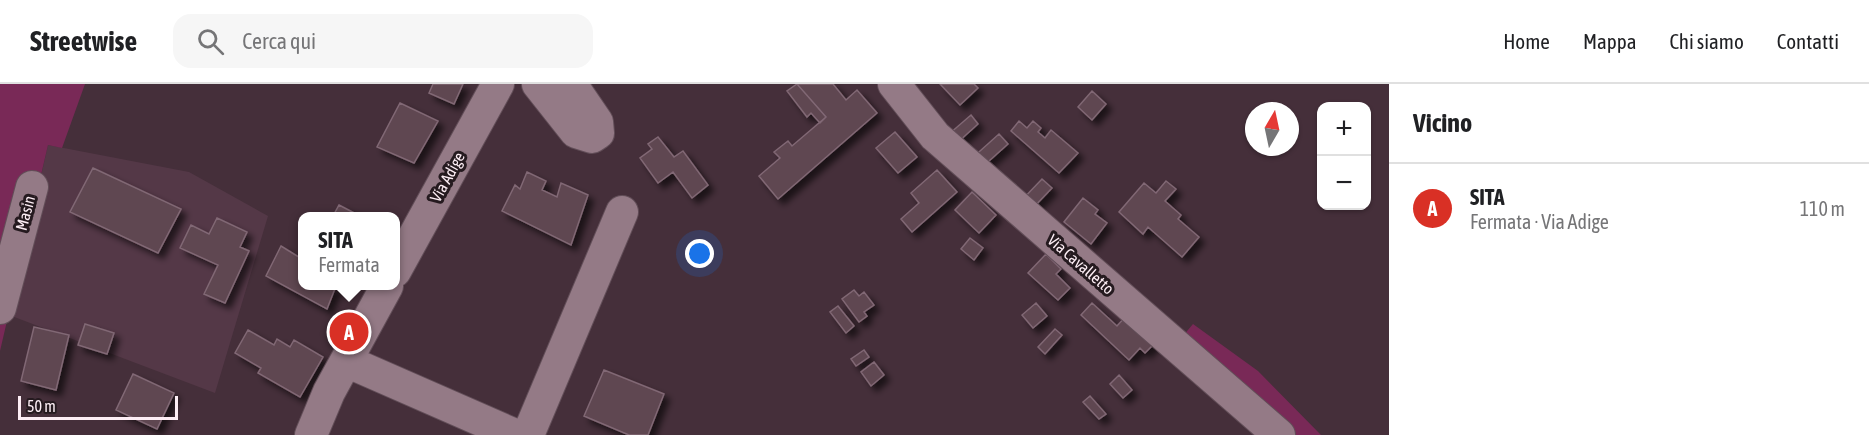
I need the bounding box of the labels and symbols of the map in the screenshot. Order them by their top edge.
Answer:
north arrow [1245,102,1299,156]
street label: Via Adige [426,149,469,206]
street label: Masin [12,194,38,232]
street label: Via Cavalletto [1044,230,1118,298]
your location [685,239,714,268]
pin: A [330,310,368,354]
scale bar [18,393,178,420]

